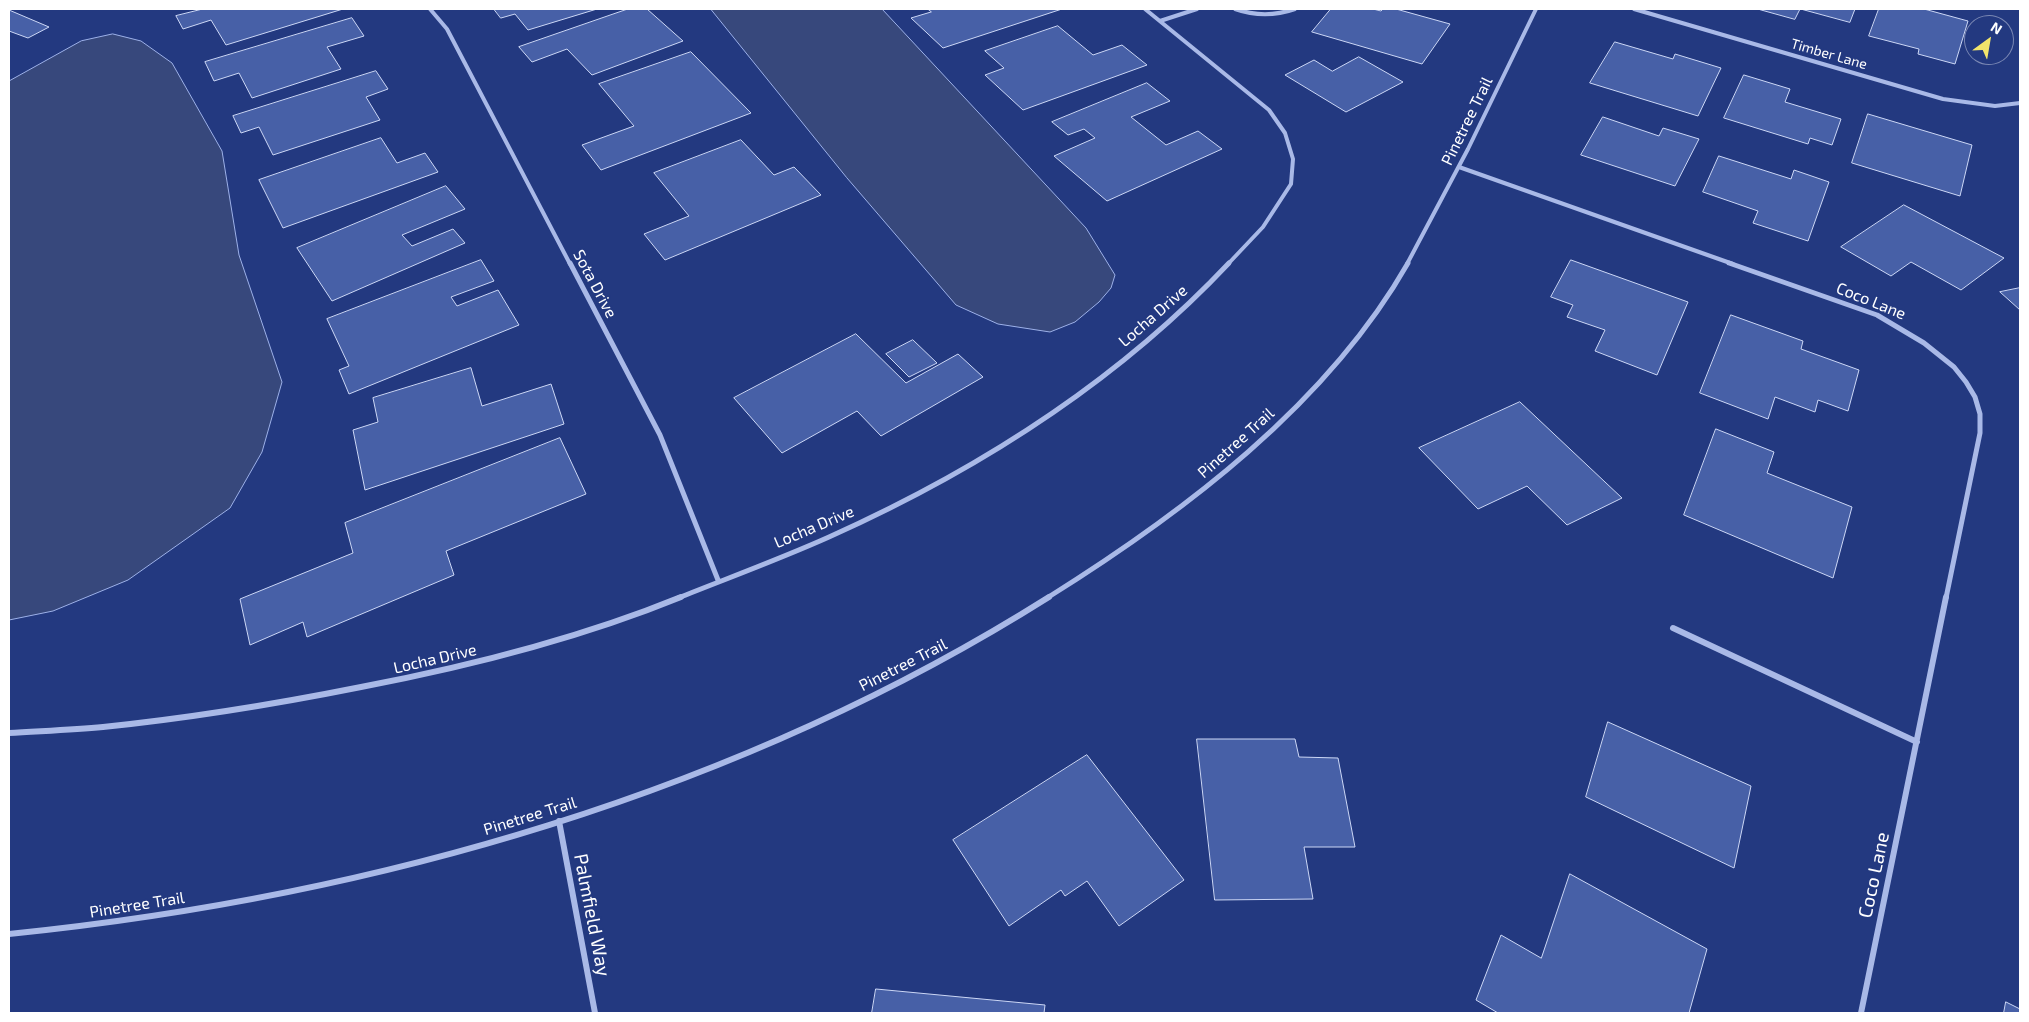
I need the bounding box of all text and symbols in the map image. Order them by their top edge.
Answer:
north arrow [1964,15,2014,65]
text: N [1988,18,2005,38]
street label: Timber Lane [1789,35,1869,73]
street label: Pinetree Trail [1437,74,1497,168]
street label: Sota Drive [569,247,621,321]
street label: Coco Lane [1833,278,1909,324]
street label: Locha Drive [1115,281,1191,351]
street label: Pinetree Trail [1194,404,1278,482]
street label: Locha Drive [771,502,857,552]
street label: Pinetree Trail [856,635,950,695]
street label: Locha Drive [392,640,478,678]
street label: Pinetree Trail [481,793,579,839]
street label: Coco Lane [1854,830,1894,920]
street label: Palmfield Way [569,852,615,978]
street label: Pinetree Trail [88,888,186,922]

